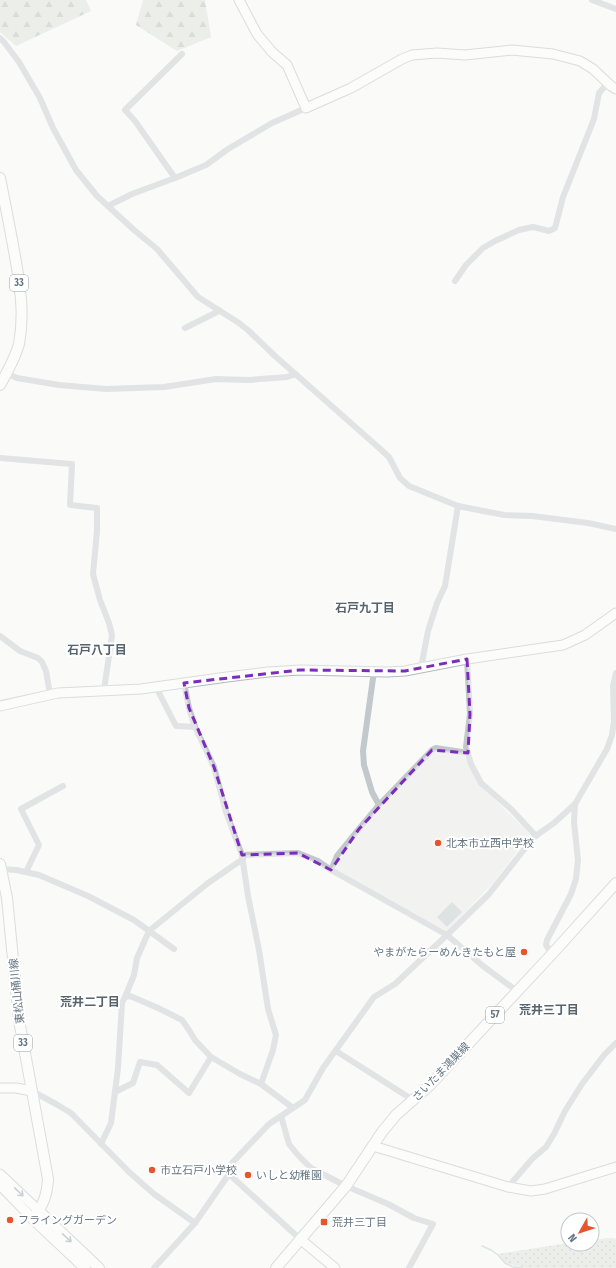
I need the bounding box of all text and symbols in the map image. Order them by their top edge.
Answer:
road number: 33 [10,275,28,291]
district label: 石戸九丁目 [335,601,395,615]
district label: 石戸八丁目 [67,643,127,657]
place label: 北本市立西中学校 [446,837,534,850]
marker: 北本市立西中学校 [433,838,443,848]
place label: やまがたらーめんきたもと屋 [373,946,516,959]
marker: やまがたらーめんきたもと屋 [519,947,529,957]
street label: 東松山桶川線 [7,958,27,1024]
district label: 荒井二丁目 [60,995,120,1009]
district label: 荒井三丁目 [519,1003,579,1017]
road number: 57 [486,1007,504,1023]
road number: 33 [14,1035,32,1051]
street label: さいたま鴻巣線 [410,1040,472,1104]
place label: 市立石戸小学校 [160,1164,237,1177]
marker: 市立石戸小学校 [147,1165,157,1175]
place label: いしと幼稚園 [256,1169,322,1182]
marker: いしと幼稚園 [243,1170,253,1180]
one-way arrow [14,1188,24,1197]
north arrow [560,1212,600,1252]
place label: フライングガーデン [18,1214,117,1227]
marker: フライングガーデン [5,1215,15,1225]
place label: 荒井三丁目 [332,1216,387,1229]
marker: 荒井三丁目 [319,1217,329,1227]
text: N [565,1231,580,1245]
one-way arrow [62,1233,72,1243]

